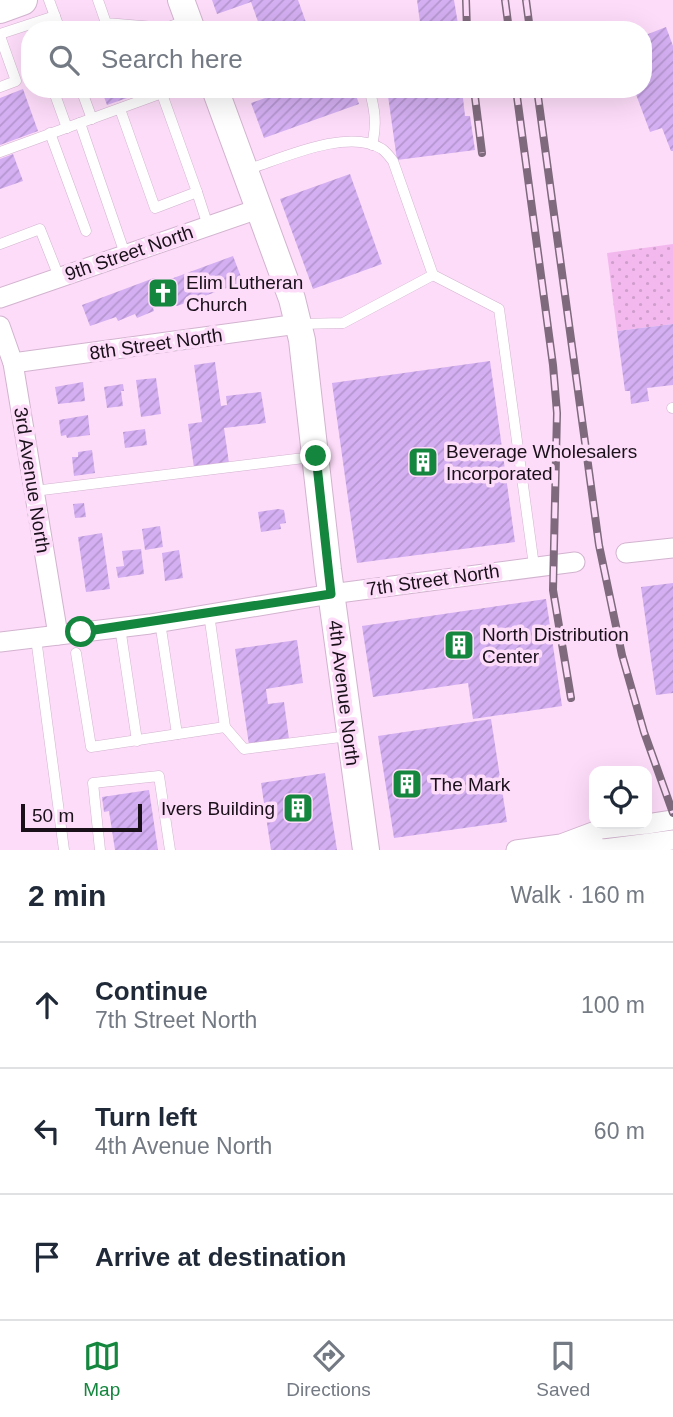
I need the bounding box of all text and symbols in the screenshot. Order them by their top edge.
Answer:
search box [21,21,652,98]
icon: search [45,41,83,79]
text: Search here [101,44,243,74]
street label: 9th Street North [62,221,196,285]
place label: Elim Lutheran Church [186,272,303,315]
church icon: Elim Lutheran Church [146,276,180,310]
street label: 8th Street North [88,324,224,364]
street label: 3rd Avenue North [10,405,54,555]
route end [300,440,331,471]
place label: Beverage Wholesalers Incorporated [446,441,637,484]
building icon: Beverage Wholesalers Incorporated [406,445,440,479]
street label: 7th Street North [365,560,501,600]
route start [65,616,96,647]
street label: 4th Avenue North [325,619,363,767]
place label: North Distribution Center [482,624,629,667]
building icon: North Distribution Center [442,628,476,662]
map controls [589,766,652,829]
button: locate [589,766,652,829]
building icon: The Mark [390,767,424,801]
place label: The Mark [430,774,511,795]
building icon: Ivers Building [281,791,315,825]
place label: Ivers Building [161,798,275,819]
scale bar [21,801,142,833]
text: 50 m [32,805,74,826]
text: 2 min [28,879,106,912]
text: Walk · 160 m [510,882,645,908]
text: Continue [95,976,208,1006]
icon: ahead [28,986,66,1024]
text: 100 m [581,992,645,1018]
text: 7th Street North [95,1007,257,1033]
text: Turn left [95,1102,197,1132]
icon: left [28,1112,66,1150]
text: 60 m [594,1118,645,1144]
text: 4th Avenue North [95,1133,272,1159]
icon: arrive [28,1238,66,1276]
text: Arrive at destination [95,1242,346,1272]
tab: Map [83,1337,121,1401]
tab: Directions [286,1337,371,1401]
tab: Saved [536,1337,590,1401]

